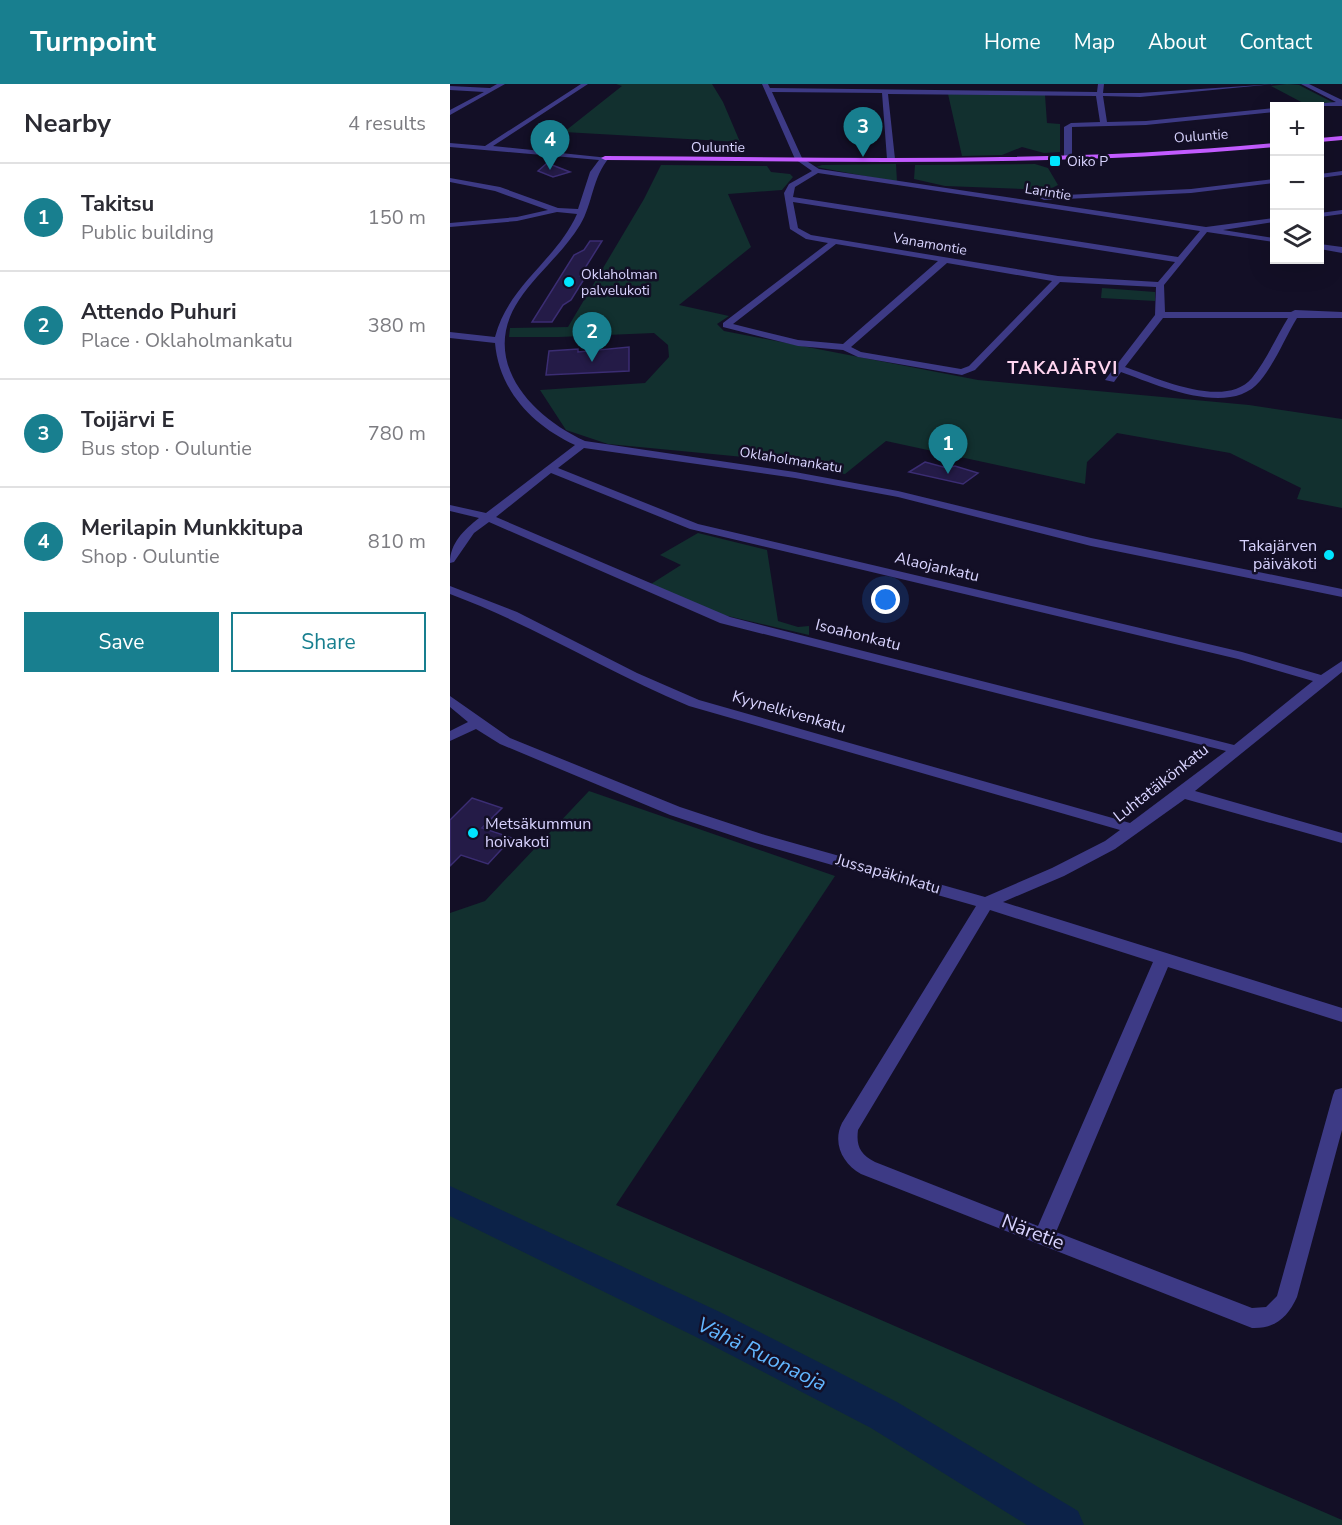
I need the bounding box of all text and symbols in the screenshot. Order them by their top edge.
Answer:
text: Turnpoint [30,23,156,61]
text: Home [984,28,1041,56]
text: Map [1074,28,1115,56]
text: About [1148,28,1206,56]
text: Contact [1239,28,1312,56]
map controls [1270,102,1324,264]
button: + [1270,102,1324,156]
text: Nearby [24,106,111,141]
pin: 3 [844,107,882,157]
text: 4 results [348,110,426,137]
pin: 4 [530,120,570,170]
street label: Ouluntie [1173,125,1229,147]
street label: Ouluntie [691,138,745,157]
place label: Oiko P [1067,152,1108,171]
marker: Oiko P [1048,154,1062,168]
button: − [1270,156,1324,210]
street label: Larintie [1023,179,1073,205]
text: Takitsu [81,189,154,219]
text: 1 [38,204,50,231]
text: 150 m [368,204,426,231]
button: layers [1270,210,1324,264]
text: Public building [81,219,214,246]
street label: Vanamontie [890,228,969,260]
place label: Oklaholman palvelukoti [581,265,658,300]
marker: Oklaholman palvelukoti [562,275,576,289]
text: Attendo Puhuri [81,297,237,327]
text: 2 [38,312,50,339]
text: 380 m [368,312,426,339]
pin: 2 [572,312,612,362]
text: Place · Oklaholmankatu [81,327,293,354]
district label: TAKAJÄRVI [1007,356,1119,380]
text: Toijärvi E [81,405,175,435]
text: 3 [38,420,50,447]
text: 780 m [368,420,426,447]
pin: 1 [928,424,968,474]
text: Bus stop · Ouluntie [81,435,252,462]
street label: Oklaholmankatu [738,443,844,477]
text: Merilapin Munkkitupa [81,513,303,543]
text: 4 [38,528,50,555]
text: 810 m [368,528,426,555]
place label: Takajärven päiväkoti [1240,535,1317,575]
text: Shop · Ouluntie [81,543,220,570]
street label: Alaojankatu [893,547,981,587]
marker: Takajärven päiväkoti [1322,548,1336,562]
your location [871,585,900,614]
button: Save [24,612,219,672]
button: Share [231,612,426,672]
street label: Isoahonkatu [813,614,903,656]
street label: Kyynelkivenkatu [730,685,848,739]
street label: Luhtatäikönkatu [1109,739,1213,827]
place label: Metsäkummun hoivakoti [485,813,591,853]
marker: Metsäkummun hoivakoti [466,826,480,840]
street label: Jussapäkinkatu [832,848,943,899]
street label: Näretie [998,1208,1068,1256]
water label: Vähä Ruonaoja [692,1310,832,1398]

